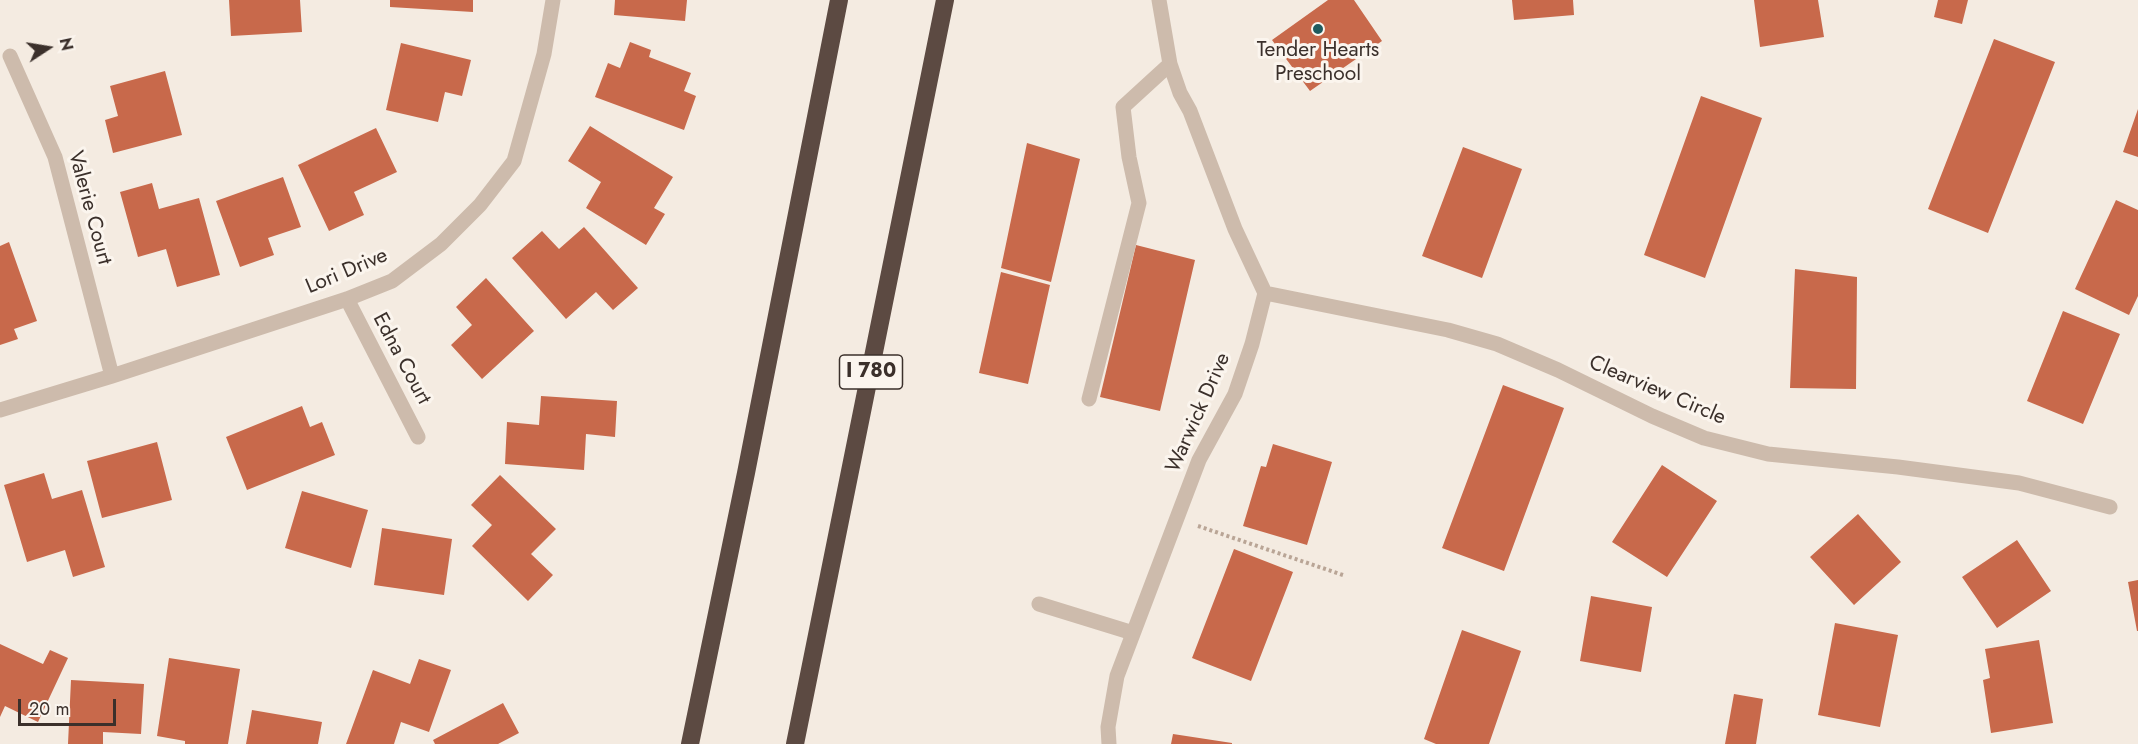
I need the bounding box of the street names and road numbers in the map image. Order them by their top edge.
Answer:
street label: Valerie Court [62,149,116,267]
street label: Lori Drive [302,243,392,301]
street label: Edna Court [366,309,436,409]
street label: Warwick Drive [1161,349,1237,477]
street label: Clearview Circle [1585,351,1729,431]
road number: I 780 [840,355,902,389]

